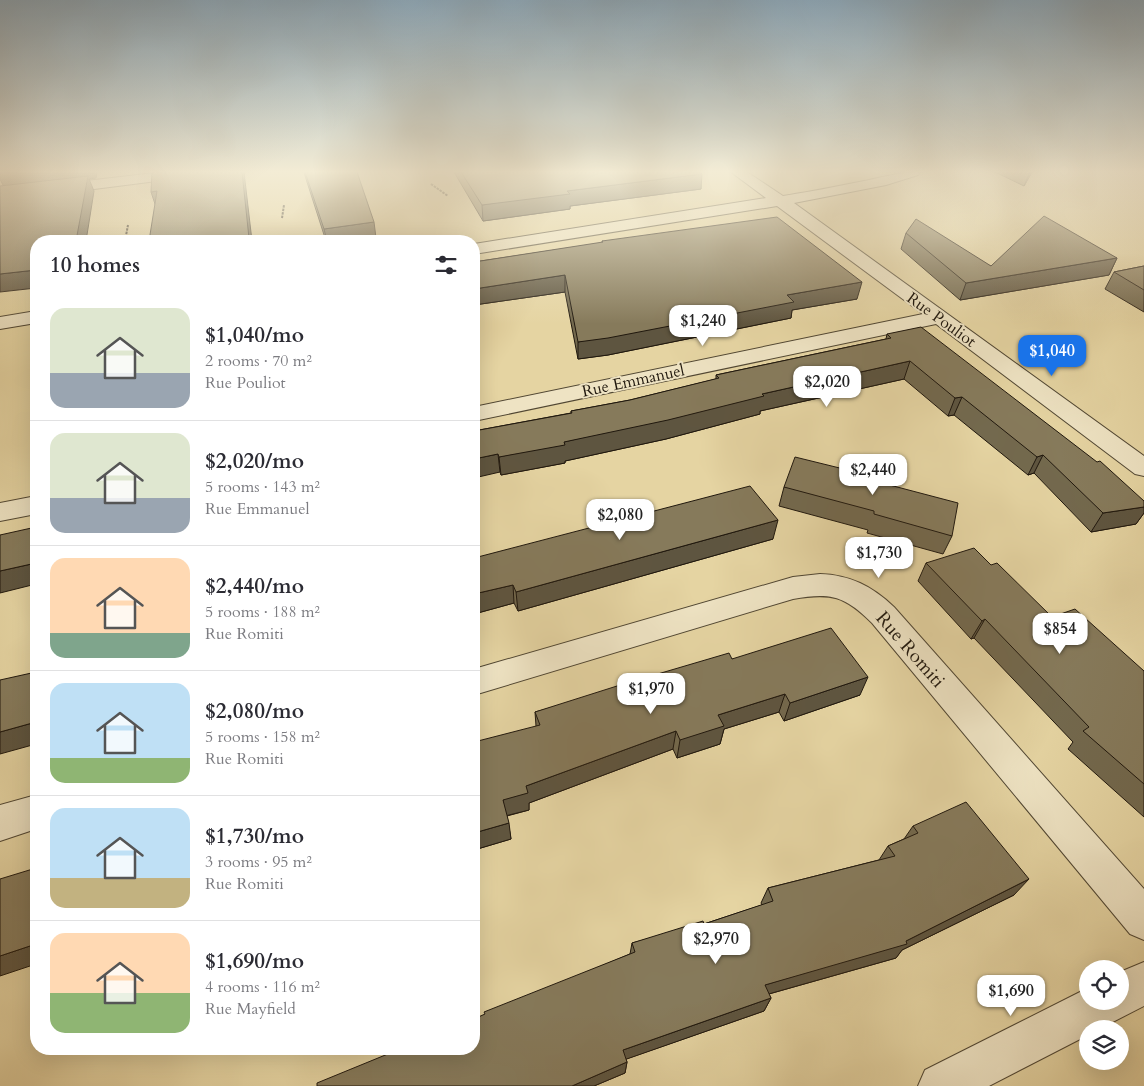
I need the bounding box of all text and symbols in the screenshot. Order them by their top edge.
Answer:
text: 10 homes [50,251,140,280]
icon: filters [432,251,460,279]
street label: Rue Pouliot [902,287,980,352]
pin: $1,240 [662,304,744,347]
text: $1,240 [680,310,726,332]
text: $1,040/mo [205,321,304,350]
icon: home [90,328,150,388]
pin: $1,040 [1011,334,1093,377]
text: $1,040 [1029,340,1075,362]
text: 2 rooms · 70 m² [205,350,312,372]
street label: Rue Emmanuel [580,359,687,403]
pin: $2,020 [786,366,868,408]
text: $2,020 [804,371,850,393]
text: Rue Pouliot [205,372,286,394]
text: $2,020/mo [205,447,304,476]
icon: home [90,453,150,513]
pin: $2,440 [832,454,914,496]
text: $2,440 [850,459,896,481]
text: 5 rooms · 143 m² [205,476,320,498]
text: Rue Emmanuel [205,498,310,520]
pin: $2,080 [579,498,661,541]
text: $2,080 [597,504,643,526]
pin: $1,730 [838,536,920,579]
text: $1,730 [856,542,902,564]
text: $2,440/mo [205,572,304,601]
icon: home [90,578,150,638]
text: 5 rooms · 188 m² [205,601,320,623]
street label: Rue Romiti [870,606,951,693]
pin: $854 [1030,612,1090,655]
text: $854 [1044,618,1076,640]
text: Rue Romiti [205,623,284,645]
pin: $1,970 [610,672,692,715]
text: $1,970 [628,678,674,700]
text: $2,080/mo [205,697,304,726]
icon: home [90,703,150,763]
text: 5 rooms · 158 m² [205,726,320,748]
text: Rue Romiti [205,748,284,770]
text: $1,730/mo [205,822,304,851]
icon: home [90,828,150,888]
text: 3 rooms · 95 m² [205,851,312,873]
text: Rue Romiti [205,873,284,895]
pin: $2,970 [675,922,757,965]
text: $2,970 [693,928,739,950]
text: $1,690/mo [205,947,304,976]
icon: home [90,953,150,1013]
map controls [1079,960,1129,1070]
button: locate [1079,960,1129,1010]
pin: $1,690 [970,974,1052,1017]
text: 4 rooms · 116 m² [205,976,320,998]
text: $1,690 [988,980,1034,1002]
text: Rue Mayfield [205,998,296,1020]
button: layers [1079,1020,1129,1070]

